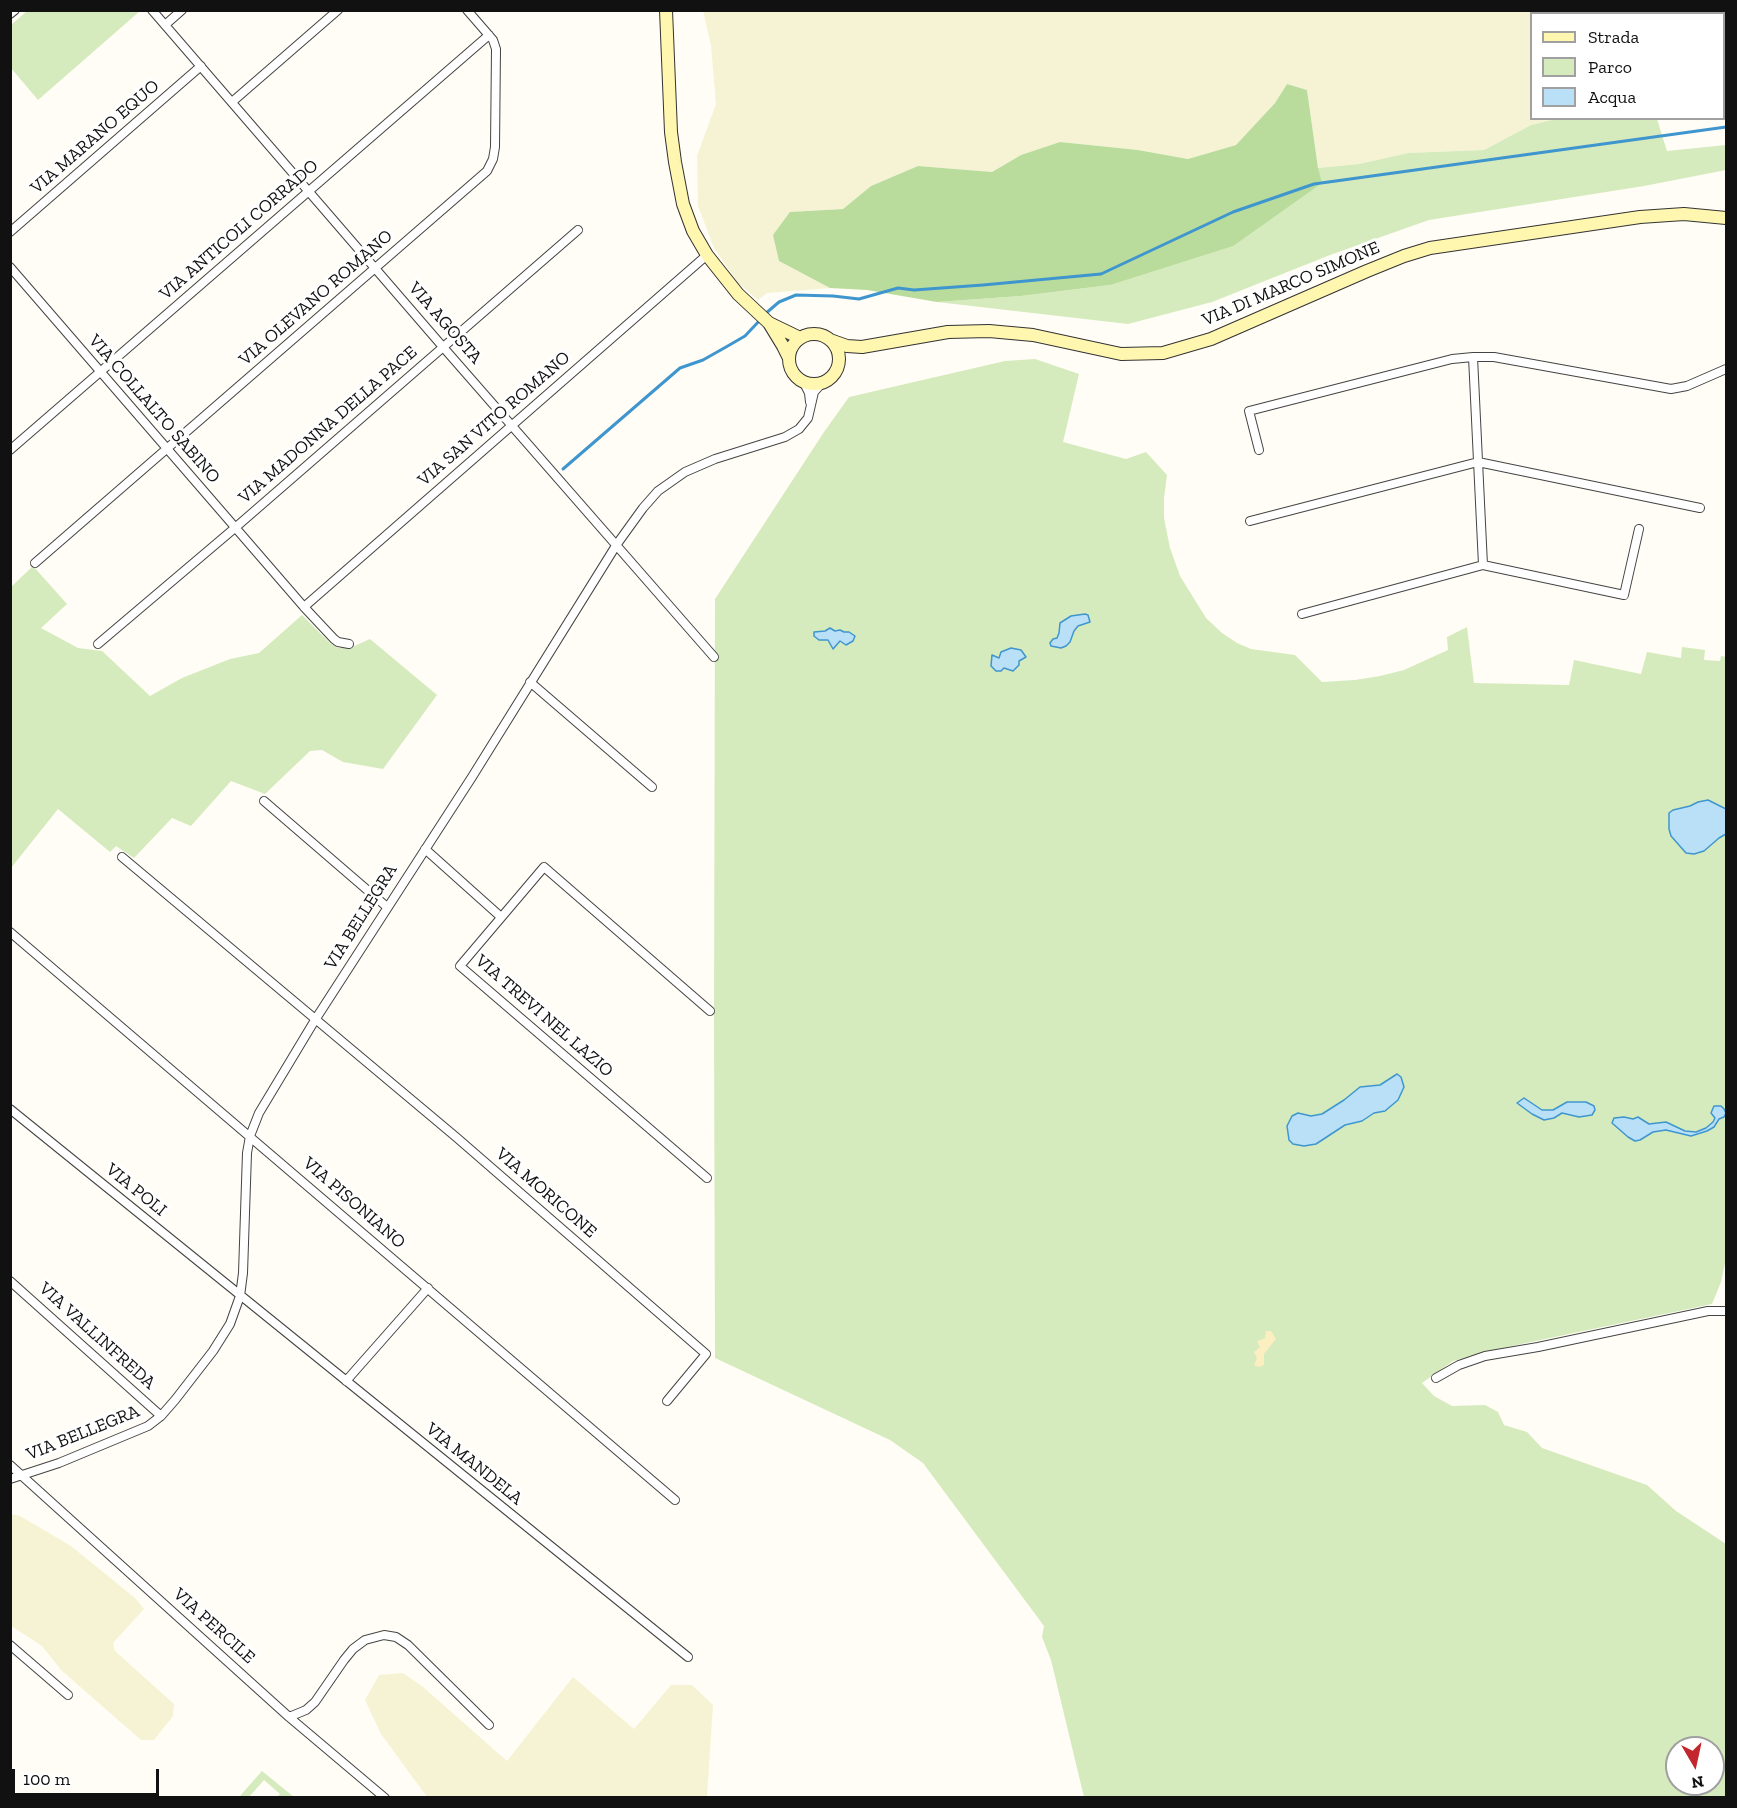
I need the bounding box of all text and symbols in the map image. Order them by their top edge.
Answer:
legend [1530,12,1725,120]
text: Strada [1588,26,1639,48]
text: Parco [1588,56,1632,78]
street label: VIA MARANO EQUO [26,75,164,199]
text: Acqua [1588,86,1636,108]
street label: VIA ANTICOLI CORRADO [155,155,323,305]
street label: VIA OLEVANO ROMANO [235,225,397,371]
street label: VIA DI MARCO SIMONE [1199,237,1383,331]
street label: VIA AGOSTA [404,278,486,368]
street label: VIA COLLALTO SABINO [84,330,224,488]
street label: VIA MADONNA DELLA PACE [234,342,422,508]
street label: VIA SAN VITO ROMANO [413,347,575,491]
street label: VIA BELLEGRA [320,860,402,974]
street label: VIA TREVI NEL LAZIO [471,950,617,1082]
street label: VIA MORICONE [491,1143,601,1243]
street label: VIA PISONIANO [298,1153,410,1253]
street label: VIA POLI [101,1159,171,1221]
street label: VIA VALLINFREDA [34,1278,160,1394]
street label: VIA BELLEGRA [23,1400,143,1466]
street label: VIA MANDELA [421,1418,527,1510]
street label: VIA PERCILE [169,1584,259,1668]
north arrow [1665,1736,1725,1796]
scale bar [15,1757,162,1795]
text: 100 m [23,1768,70,1790]
text: N [1690,1772,1705,1793]

